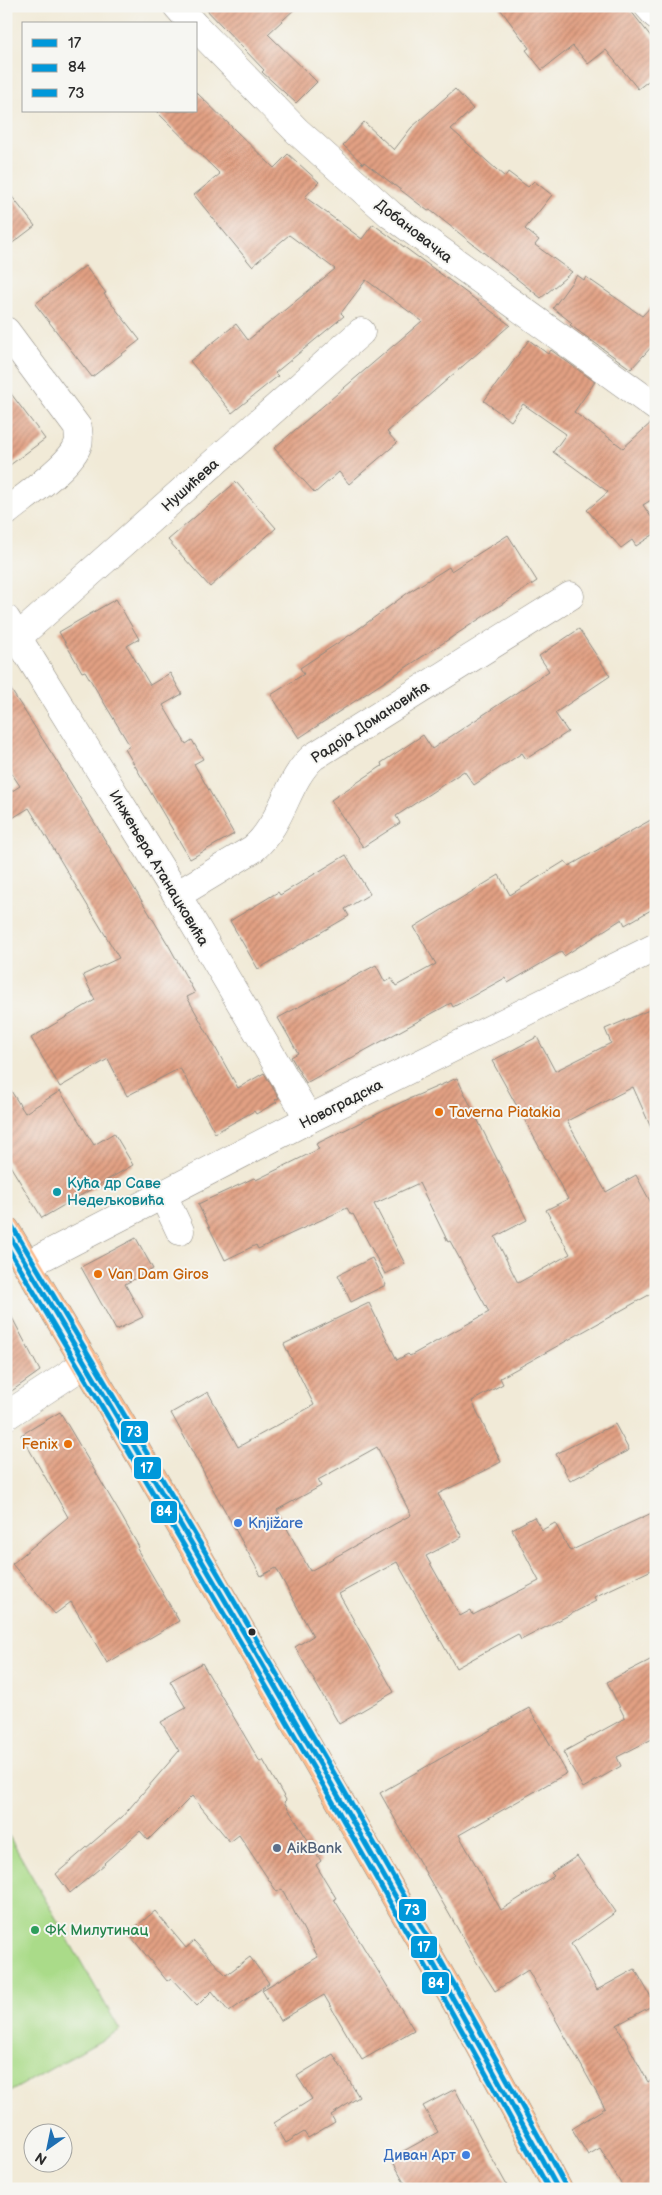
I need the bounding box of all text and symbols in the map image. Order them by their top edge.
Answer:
legend [22,22,198,112]
text: 17 [68,34,82,53]
text: 84 [68,58,86,77]
text: 73 [68,84,85,103]
street label: Добановачка [371,195,456,268]
street label: Нушићева [158,455,223,516]
street label: Радоја Домановића [307,677,433,768]
street label: Инжењера Атанацковића [104,787,213,950]
street label: Новоградска [296,1075,386,1134]
place label: Taverna Piatakia [449,1103,561,1122]
marker: Taverna Piatakia [433,1106,445,1118]
place label: Кућа др Саве Недељковића [67,1174,165,1210]
marker: Кућа др Саве Недељковића [51,1186,63,1198]
place label: Van Dam Giros [108,1265,209,1284]
marker: Van Dam Giros [92,1268,104,1280]
line badge: 73 [120,1420,149,1444]
text: 73 [126,1424,142,1441]
place label: Fenix [22,1435,58,1454]
marker: Fenix [62,1438,74,1450]
line badge: 17 [133,1456,162,1480]
text: 17 [140,1460,154,1477]
line badge: 84 [150,1500,178,1524]
text: 84 [156,1503,173,1520]
place label: Knjižare [248,1514,303,1533]
marker: Knjižare [232,1517,244,1529]
unlabelled marker [247,1627,257,1637]
place label: AikBank [287,1839,342,1858]
marker: AikBank [271,1842,283,1854]
line badge: 73 [398,1898,427,1922]
text: 73 [404,1902,420,1919]
place label: ФК Милутинац [45,1921,148,1940]
marker: ФК Милутинац [29,1924,41,1936]
line badge: 17 [410,1935,438,1959]
text: 17 [417,1939,431,1956]
line badge: 84 [421,1971,450,1995]
text: 84 [428,1975,445,1992]
north arrow [22,2122,72,2172]
place label: Диван Арт [384,2146,456,2165]
text: N [32,2148,50,2168]
marker: Диван Арт [460,2149,472,2161]

